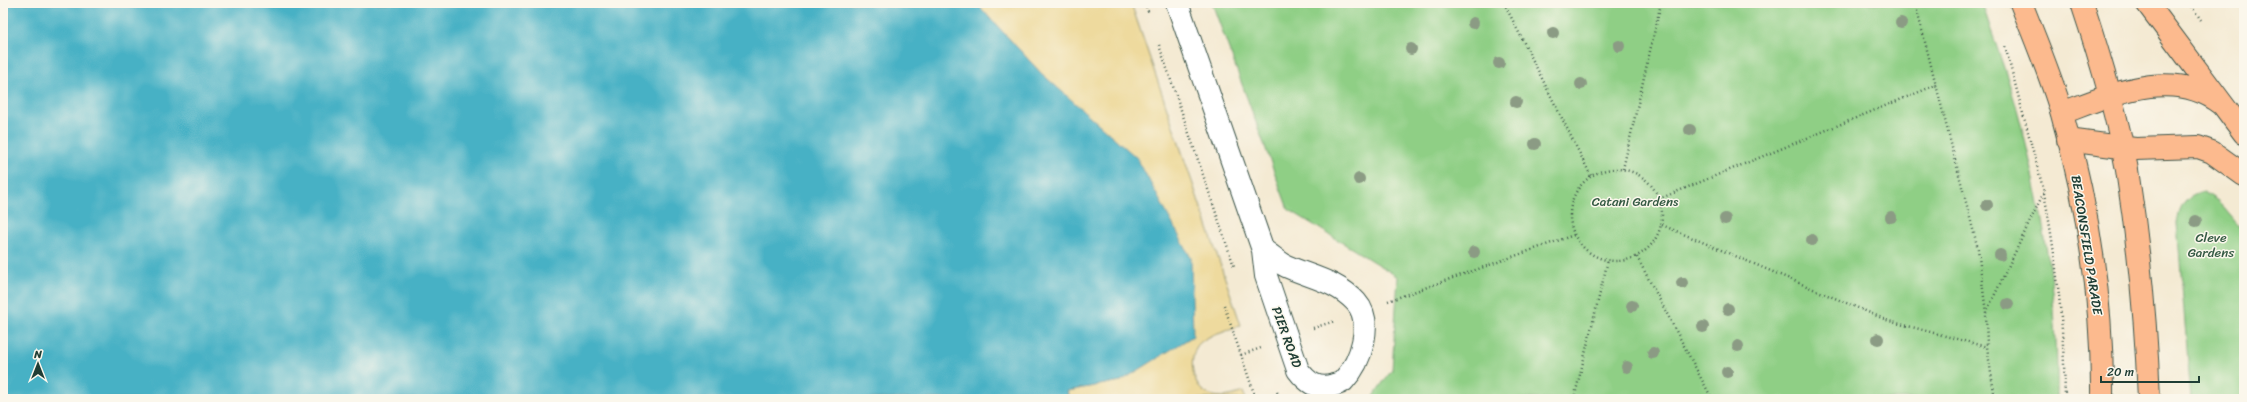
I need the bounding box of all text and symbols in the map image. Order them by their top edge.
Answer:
street label: BEACONSFIELD PARADE [2065,174,2110,317]
park label: Catani Gardens [1592,190,1679,213]
park label: Cleve Gardens [2188,226,2235,264]
street label: PIER ROAD [1265,303,1309,371]
north arrow [18,344,58,384]
text: N [33,345,42,364]
scale bar [2101,358,2199,384]
text: 20 m [2107,361,2134,383]

